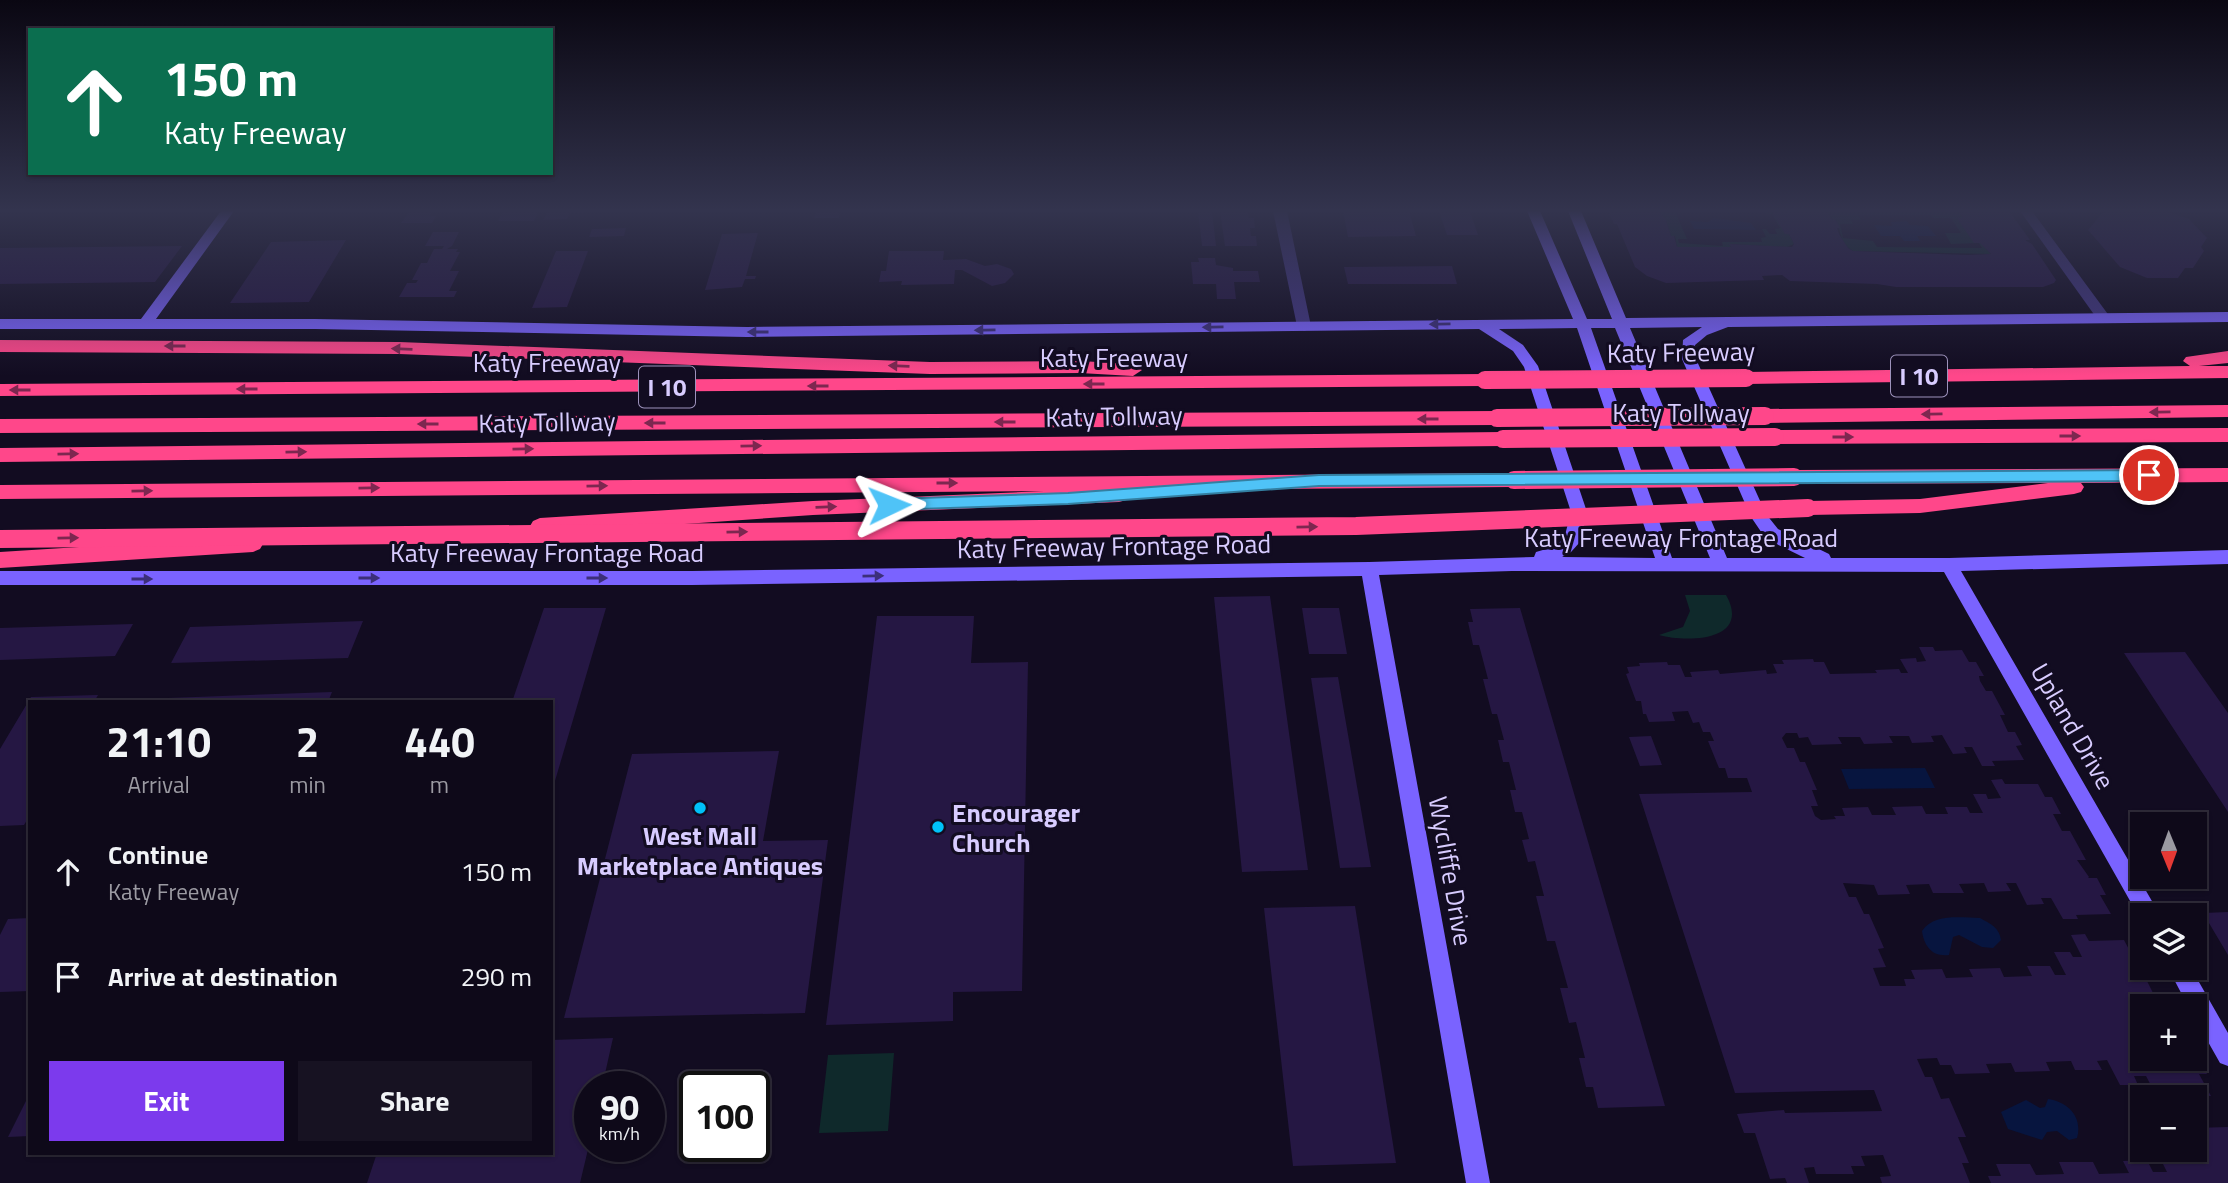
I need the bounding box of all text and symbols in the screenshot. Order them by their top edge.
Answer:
text: 150 m [164,40,298,115]
icon: ahead [49,56,140,147]
text: Katy Freeway [164,108,347,156]
one-way arrow [1429,318,1451,330]
one-way arrow [1202,321,1224,333]
one-way arrow [974,324,996,336]
one-way arrow [747,326,769,338]
street label: Katy Freeway [1606,331,1756,373]
street label: Katy Freeway [1040,338,1188,377]
one-way arrow [163,340,185,352]
one-way arrow [391,343,413,354]
street label: Katy Freeway [473,343,621,382]
road number: I 10 [1891,356,1947,396]
one-way arrow [888,361,910,372]
road number: I 10 [639,366,695,408]
one-way arrow [1083,378,1105,389]
one-way arrow [807,380,829,392]
one-way arrow [236,383,258,395]
one-way arrow [9,384,31,396]
street label: Katy Tollway [1612,393,1750,432]
street label: Katy Tollway [1045,395,1183,437]
street label: Katy Tollway [478,401,616,443]
one-way arrow [2149,406,2171,418]
one-way arrow [1921,409,1943,420]
one-way arrow [1417,413,1439,425]
one-way arrow [994,416,1016,428]
one-way arrow [644,417,666,429]
one-way arrow [416,418,438,430]
one-way arrow [2060,430,2082,441]
one-way arrow [1832,431,1854,443]
one-way arrow [740,440,762,452]
one-way arrow [512,443,534,455]
pin [2119,445,2179,505]
one-way arrow [285,446,307,457]
one-way arrow [57,448,79,460]
icon: arrive [2130,456,2168,494]
position arrow [852,468,926,542]
one-way arrow [936,477,958,489]
one-way arrow [586,480,608,491]
one-way arrow [358,482,380,494]
one-way arrow [131,485,153,497]
one-way arrow [815,502,837,513]
street label: Katy Freeway Frontage Road [1524,518,1838,557]
one-way arrow [1296,521,1318,532]
street label: Katy Freeway Frontage Road [957,524,1271,568]
one-way arrow [726,526,748,538]
one-way arrow [57,532,79,544]
street label: Katy Freeway Frontage Road [390,533,704,572]
one-way arrow [862,570,884,581]
one-way arrow [358,572,380,584]
one-way arrow [586,572,608,584]
one-way arrow [131,573,153,584]
street label: Upland Drive [2021,656,2125,796]
text: 21:10 [106,709,211,773]
text: 2 [296,709,319,773]
text: 440 [404,709,475,773]
text: Arrival [127,767,190,802]
text: min [289,767,326,802]
text: m [430,767,449,802]
place label: Encourager Church [952,793,1081,862]
street label: Wycliffe Drive [1419,793,1483,949]
marker: West Mall Marketplace Antiques [692,800,708,816]
north arrow [2130,812,2207,889]
map controls [2130,812,2207,1162]
place label: West Mall Marketplace Antiques [577,816,823,885]
marker: Encourager Church [930,819,946,835]
text: Continue [108,835,208,874]
text: 150 m [461,852,532,891]
icon: ahead [49,853,87,891]
text: Katy Freeway [108,874,239,909]
button: layers [2130,903,2207,980]
text: Arrive at destination [108,957,338,996]
text: 290 m [461,957,532,996]
icon: arrive [49,958,87,996]
button: + [2130,994,2207,1071]
button: Exit [49,1061,284,1141]
button: Share [298,1061,532,1141]
speed limit sign: 100 [679,1071,770,1162]
text: 90 [600,1080,639,1134]
button: − [2130,1085,2207,1162]
text: km/h [599,1120,640,1147]

